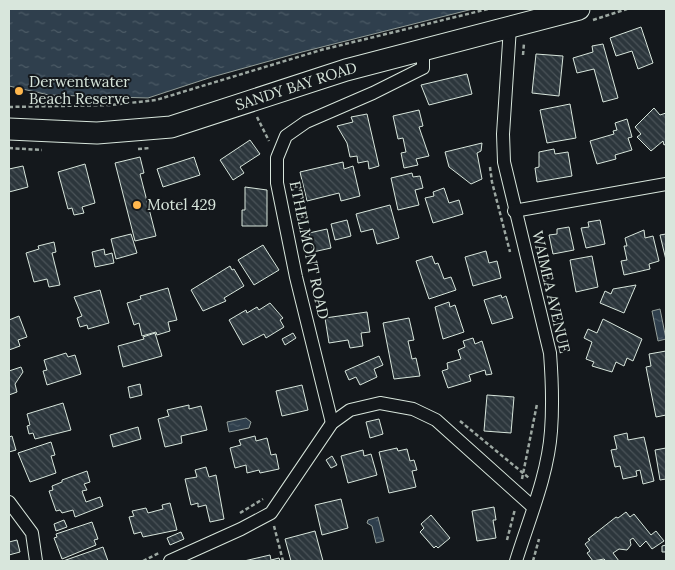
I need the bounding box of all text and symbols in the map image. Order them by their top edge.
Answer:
street label: SANDY BAY ROAD [233,58,359,114]
place label: Derwentwater Beach Reserve [29,72,130,108]
marker: Derwentwater Beach Reserve [13,85,25,97]
street label: ETHELMONT ROAD [286,179,333,321]
place label: Motel 429 [147,195,216,214]
marker: Motel 429 [131,199,143,211]
street label: WAIMEA AVENUE [528,229,575,355]

